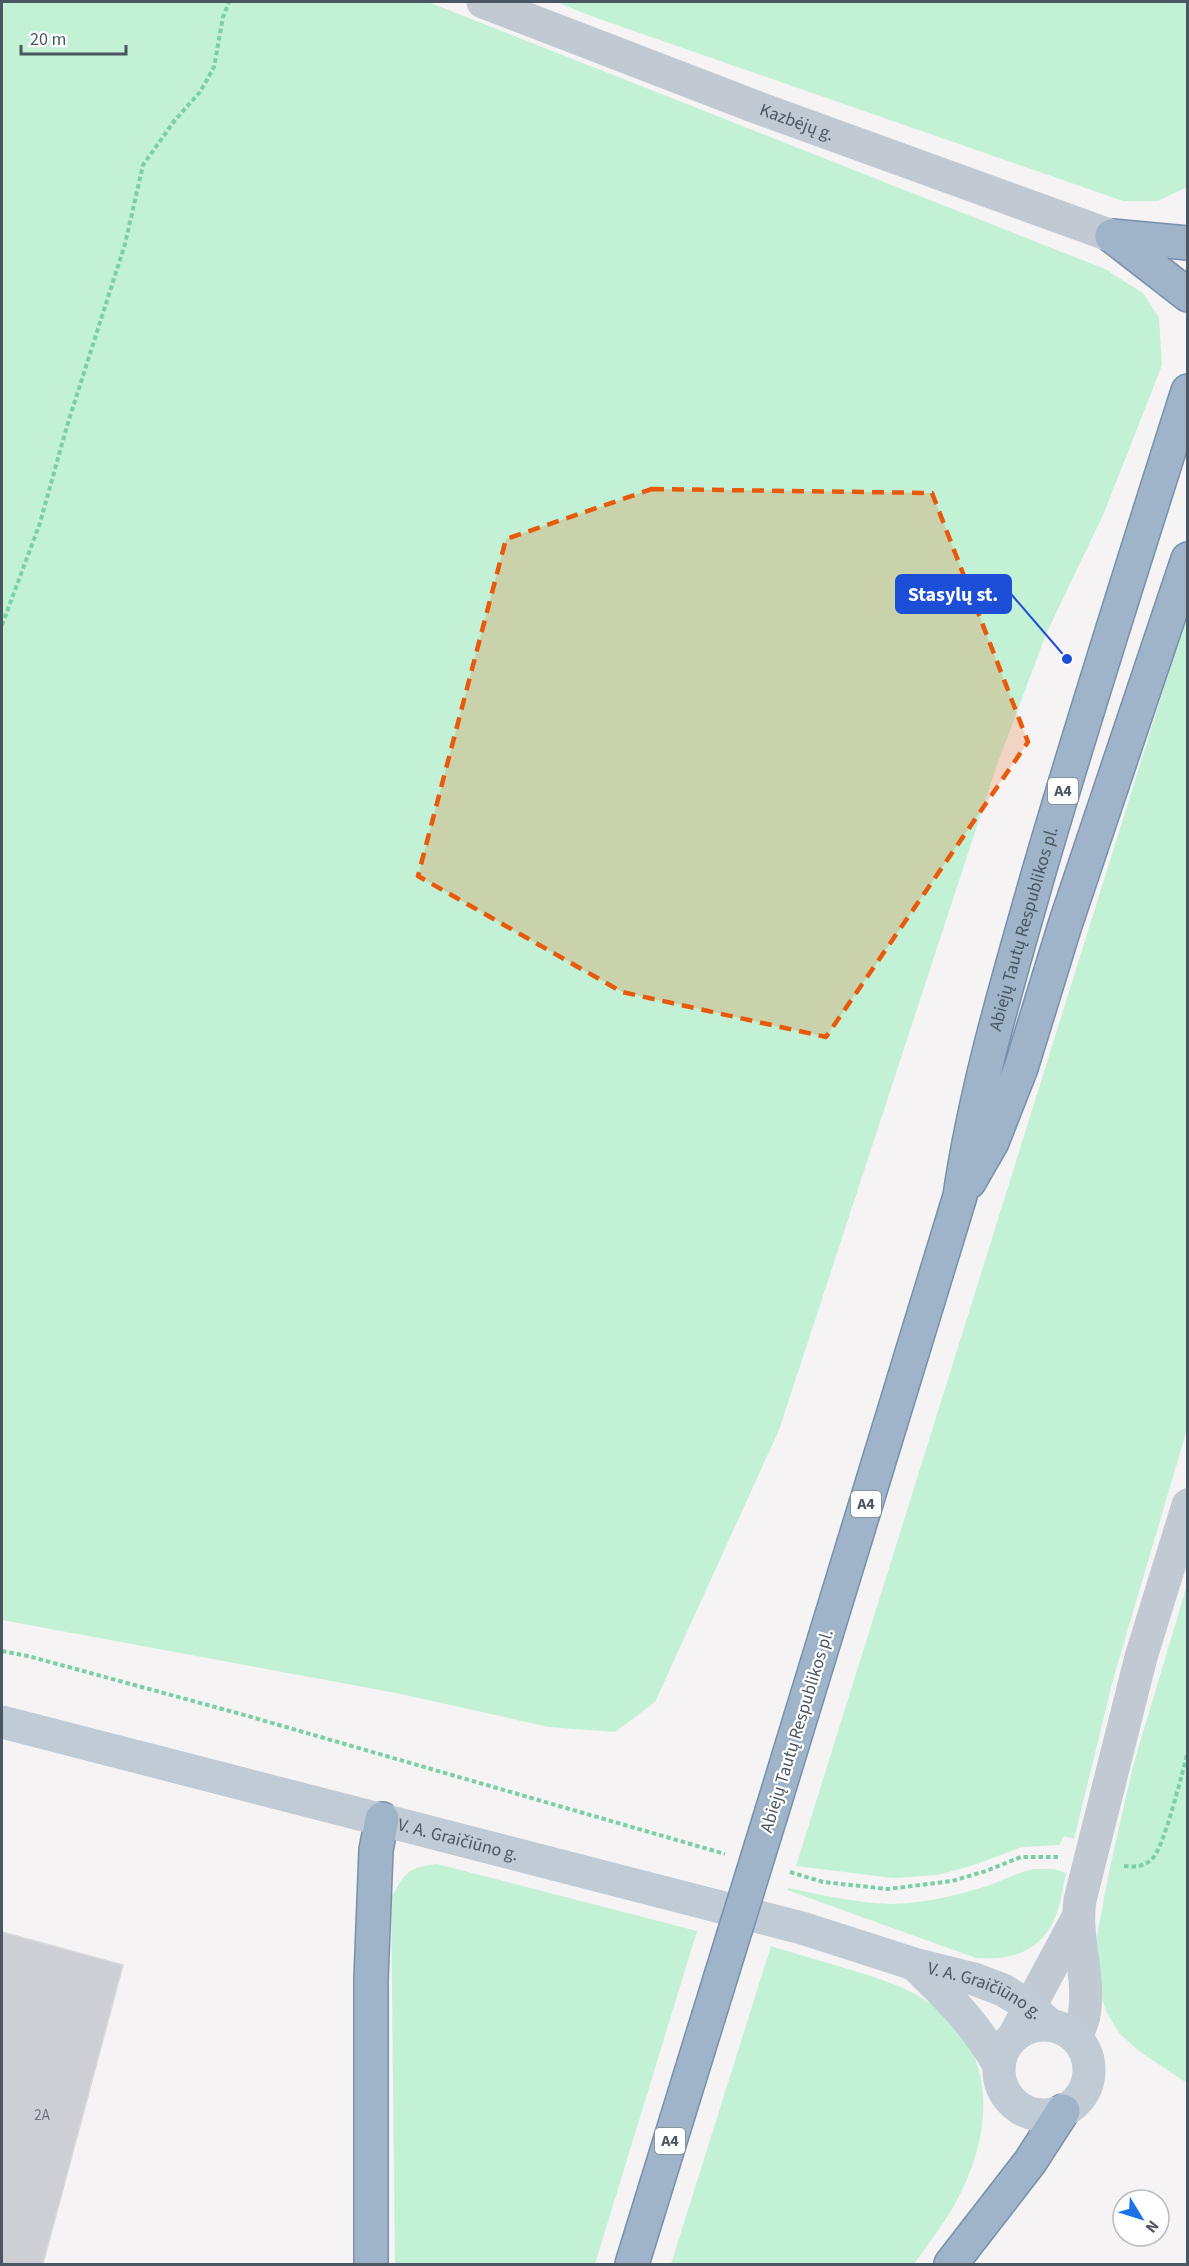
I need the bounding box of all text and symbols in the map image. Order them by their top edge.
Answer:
scale bar [21,18,126,56]
text: 20 m [30,27,66,52]
street label: Kazbėjų g. [756,97,838,147]
callout: Stasylų st. [896,575,1011,613]
text: Stasylų st. [908,581,998,609]
road number: A4 [1048,778,1078,804]
street label: Abiejų Tautų Respublikos pl. [983,823,1064,1034]
road number: A4 [851,1491,881,1517]
street label: Abiejų Tautų Respublikos pl. [754,1626,840,1836]
street label: V. A. Graičiūno g. [395,1812,521,1867]
street label: V. A. Graičiūno g. [925,1955,1048,2025]
house number: 2A [34,2105,51,2126]
road number: A4 [655,2128,685,2154]
north arrow [1111,2188,1171,2248]
text: N [1140,2216,1164,2238]

